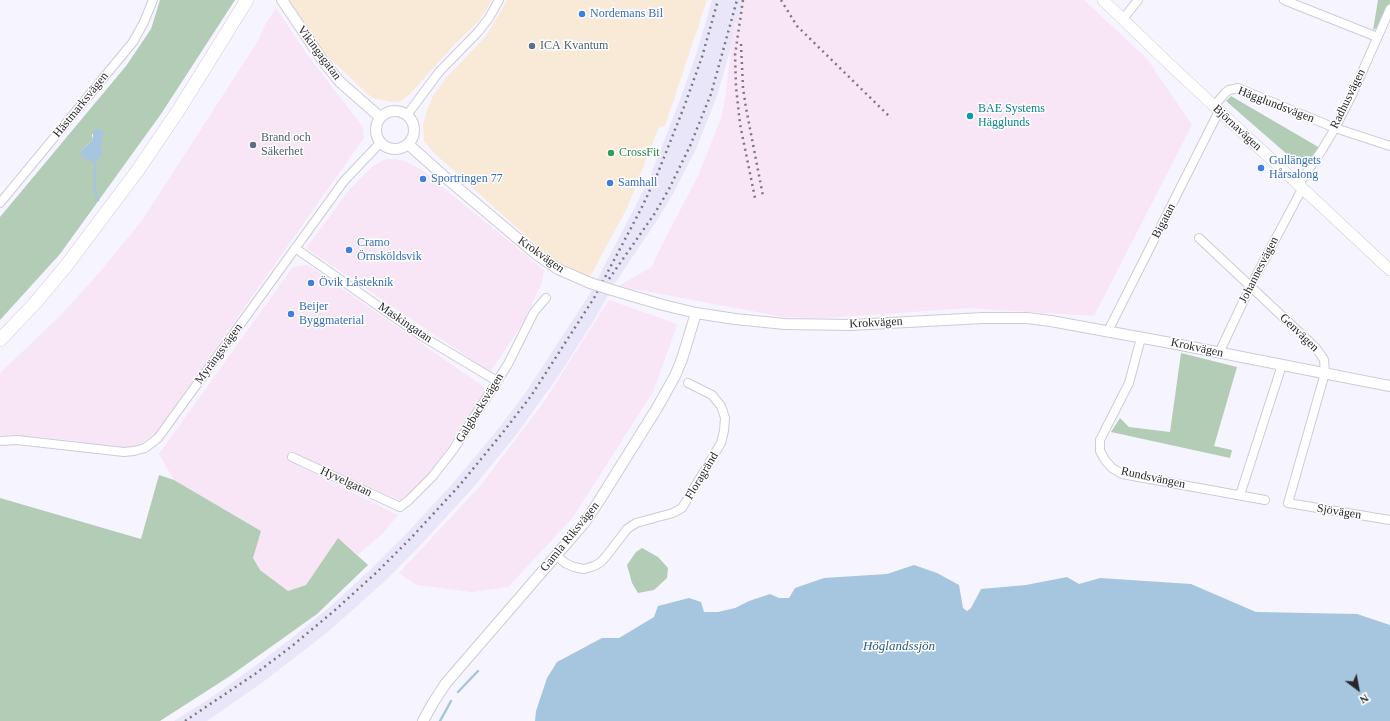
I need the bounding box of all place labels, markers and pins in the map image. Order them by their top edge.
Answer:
place label: Nordemans Bil [590,7,663,21]
marker: Nordemans Bil [577,9,587,19]
place label: ICA Kvantum [540,39,608,53]
marker: ICA Kvantum [527,41,537,51]
place label: BAE Systems Hägglunds [978,102,1045,130]
marker: BAE Systems Hägglunds [965,111,975,121]
place label: Brand och Säkerhet [261,131,311,159]
marker: Brand och Säkerhet [248,140,258,150]
place label: CrossFit [619,146,660,160]
marker: CrossFit [606,148,616,158]
place label: Gullängets Hårsalong [1269,154,1321,182]
marker: Gullängets Hårsalong [1256,163,1266,173]
place label: Sportringen 77 [431,172,503,186]
marker: Sportringen 77 [418,174,428,184]
place label: Samhall [618,176,657,190]
marker: Samhall [605,178,615,188]
place label: Cramo Örnsköldsvik [357,236,422,264]
marker: Cramo Örnsköldsvik [344,245,354,255]
place label: Övik Låsteknik [319,276,393,290]
marker: Övik Låsteknik [306,278,316,288]
place label: Beijer Byggmaterial [299,300,364,328]
marker: Beijer Byggmaterial [286,309,296,319]

